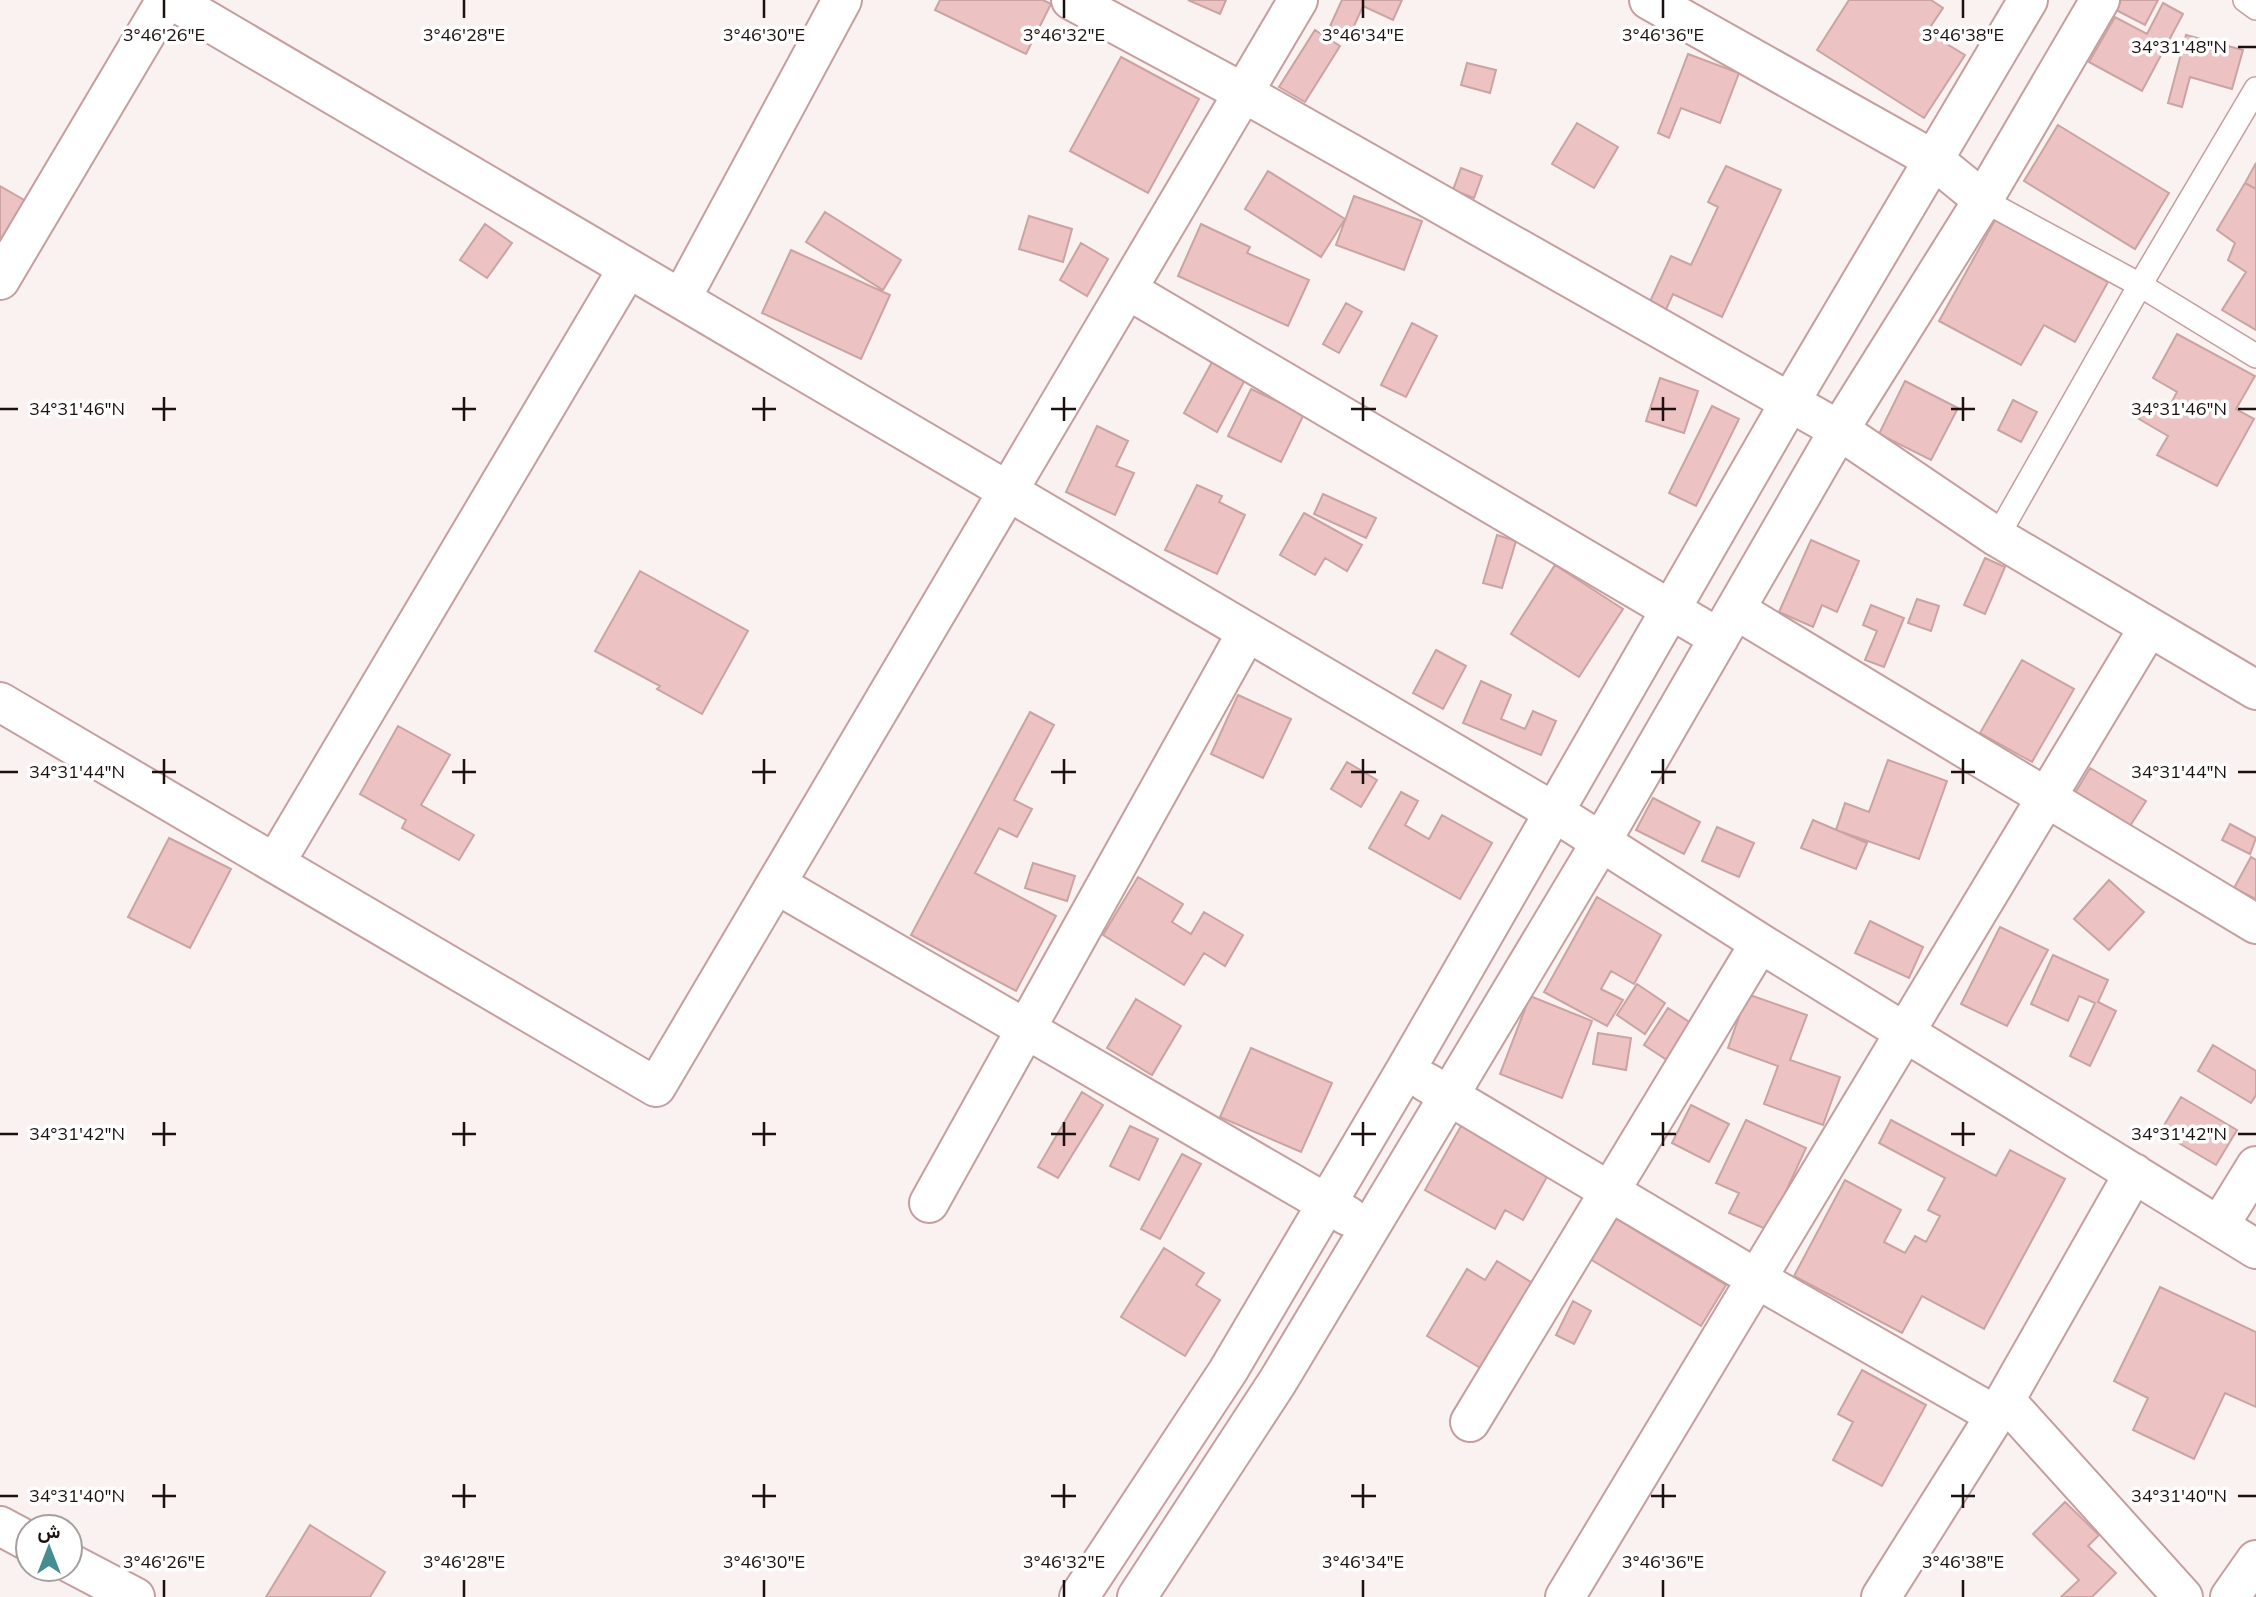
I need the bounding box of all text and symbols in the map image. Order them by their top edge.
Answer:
text: 3°46'26"E [123,23,205,46]
text: 3°46'28"E [423,23,505,46]
text: 3°46'30"E [723,23,805,46]
text: 3°46'32"E [1023,23,1105,46]
text: 3°46'34"E [1322,23,1404,46]
text: 3°46'36"E [1622,23,1704,46]
text: 3°46'38"E [1922,23,2004,46]
text: 34°31'48"N [2131,35,2227,58]
text: 34°31'46"N [29,397,125,420]
text: 34°31'46"N [2131,397,2227,420]
text: 34°31'44"N [29,760,125,783]
text: 34°31'44"N [2131,760,2227,783]
text: 34°31'42"N [29,1122,125,1145]
text: 34°31'42"N [2131,1122,2227,1145]
text: 34°31'40"N [29,1484,125,1507]
text: 34°31'40"N [2131,1484,2227,1507]
north arrow [14,1513,84,1583]
text: ش [38,1519,61,1543]
text: 3°46'26"E [123,1550,205,1573]
text: 3°46'28"E [423,1550,505,1573]
text: 3°46'30"E [723,1550,805,1573]
text: 3°46'32"E [1023,1550,1105,1573]
text: 3°46'34"E [1322,1550,1404,1573]
text: 3°46'36"E [1622,1550,1704,1573]
text: 3°46'38"E [1922,1550,2004,1573]

